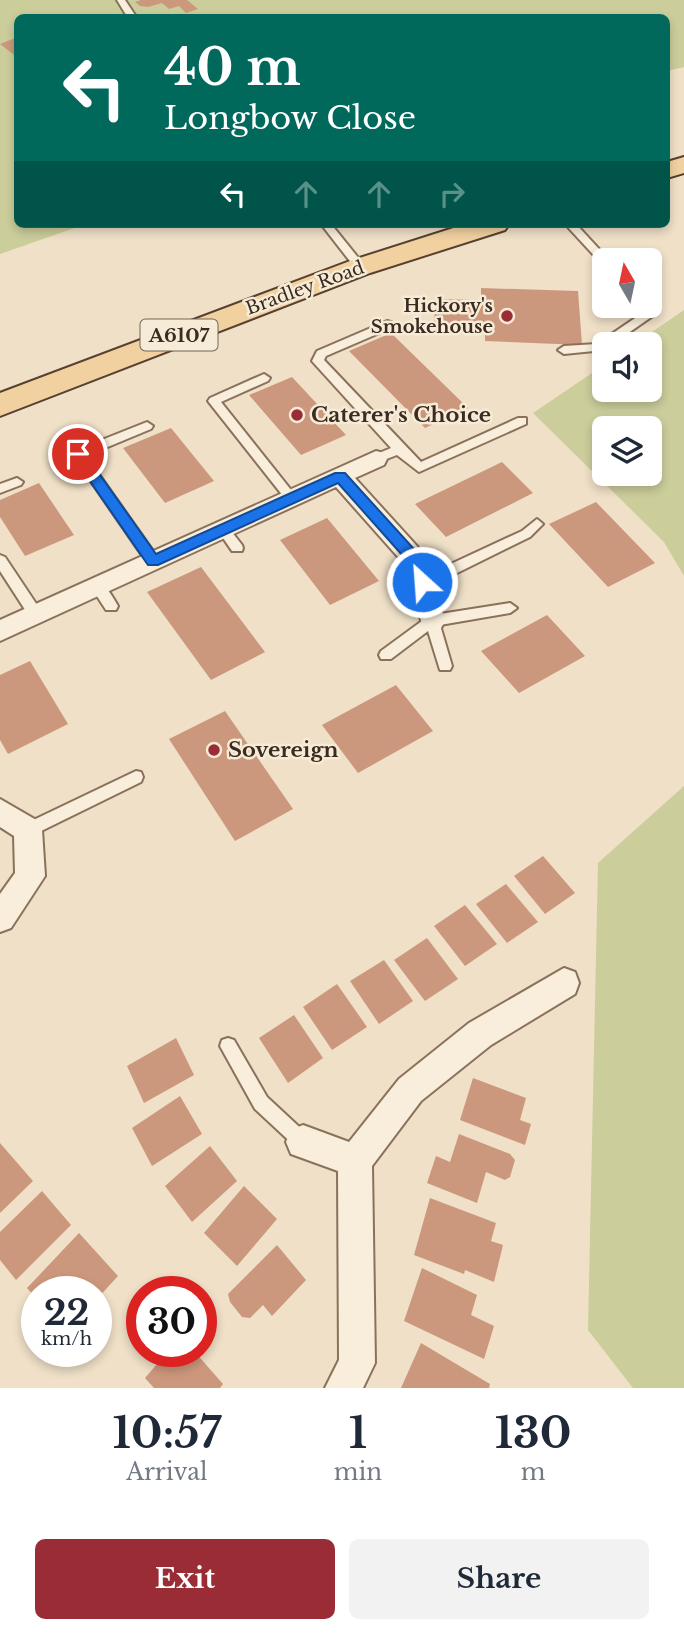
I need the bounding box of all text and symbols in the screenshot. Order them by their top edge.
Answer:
text: 40 m [164,37,301,98]
icon: left [49,42,140,133]
text: Longbow Close [164,98,416,138]
icon: left [214,175,252,213]
icon: ahead [287,175,325,213]
icon: ahead [360,175,398,213]
icon: right [433,175,471,213]
north arrow [592,248,662,318]
map controls [592,248,662,486]
street label: Bradley Road [243,256,367,320]
place label: Hickory's Smokehouse [371,295,493,338]
marker: Hickory's Smokehouse [499,308,515,324]
road number: A6107 [140,320,218,350]
button: sound [592,332,662,402]
place label: Caterer's Choice [311,402,491,428]
marker: Caterer's Choice [289,407,305,423]
button: layers [592,416,662,486]
pin [48,424,108,484]
icon: arrive [59,435,97,473]
position arrow [385,545,459,619]
place label: Sovereign [228,737,338,763]
marker: Sovereign [206,742,222,758]
speed limit sign: 30 [126,1276,217,1367]
text: 22 [44,1291,89,1334]
text: km/h [41,1328,92,1350]
text: 10:57 [113,1407,221,1459]
text: 1 [349,1407,367,1459]
text: 130 [495,1407,571,1459]
text: Arrival [126,1458,208,1486]
text: min [334,1458,382,1486]
text: m [521,1458,545,1486]
button: Exit [35,1539,335,1619]
button: Share [349,1539,649,1619]

